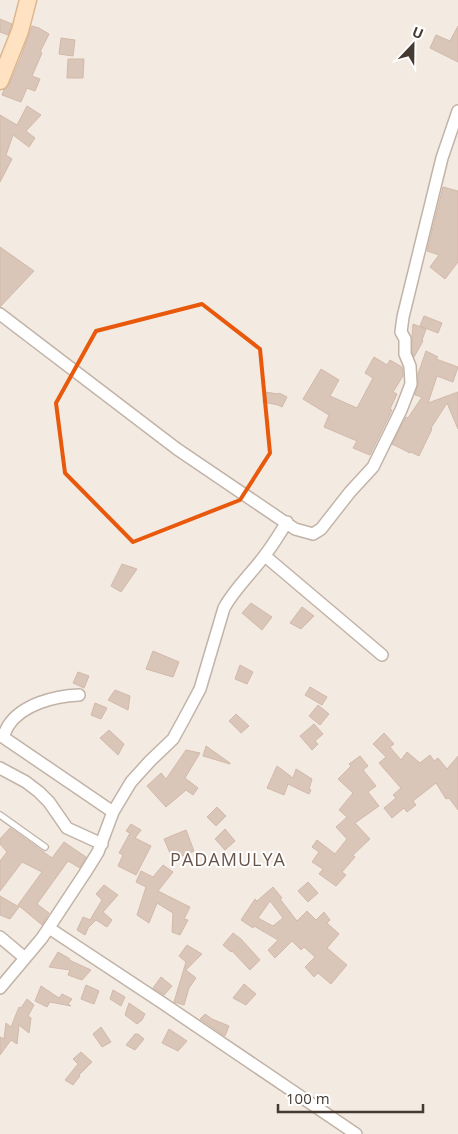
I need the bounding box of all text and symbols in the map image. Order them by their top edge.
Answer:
north arrow [388,20,438,70]
text: U [410,22,427,43]
district label: PADAMULYA [170,847,286,871]
scale bar [278,1082,423,1114]
text: 100 m [286,1088,330,1108]

